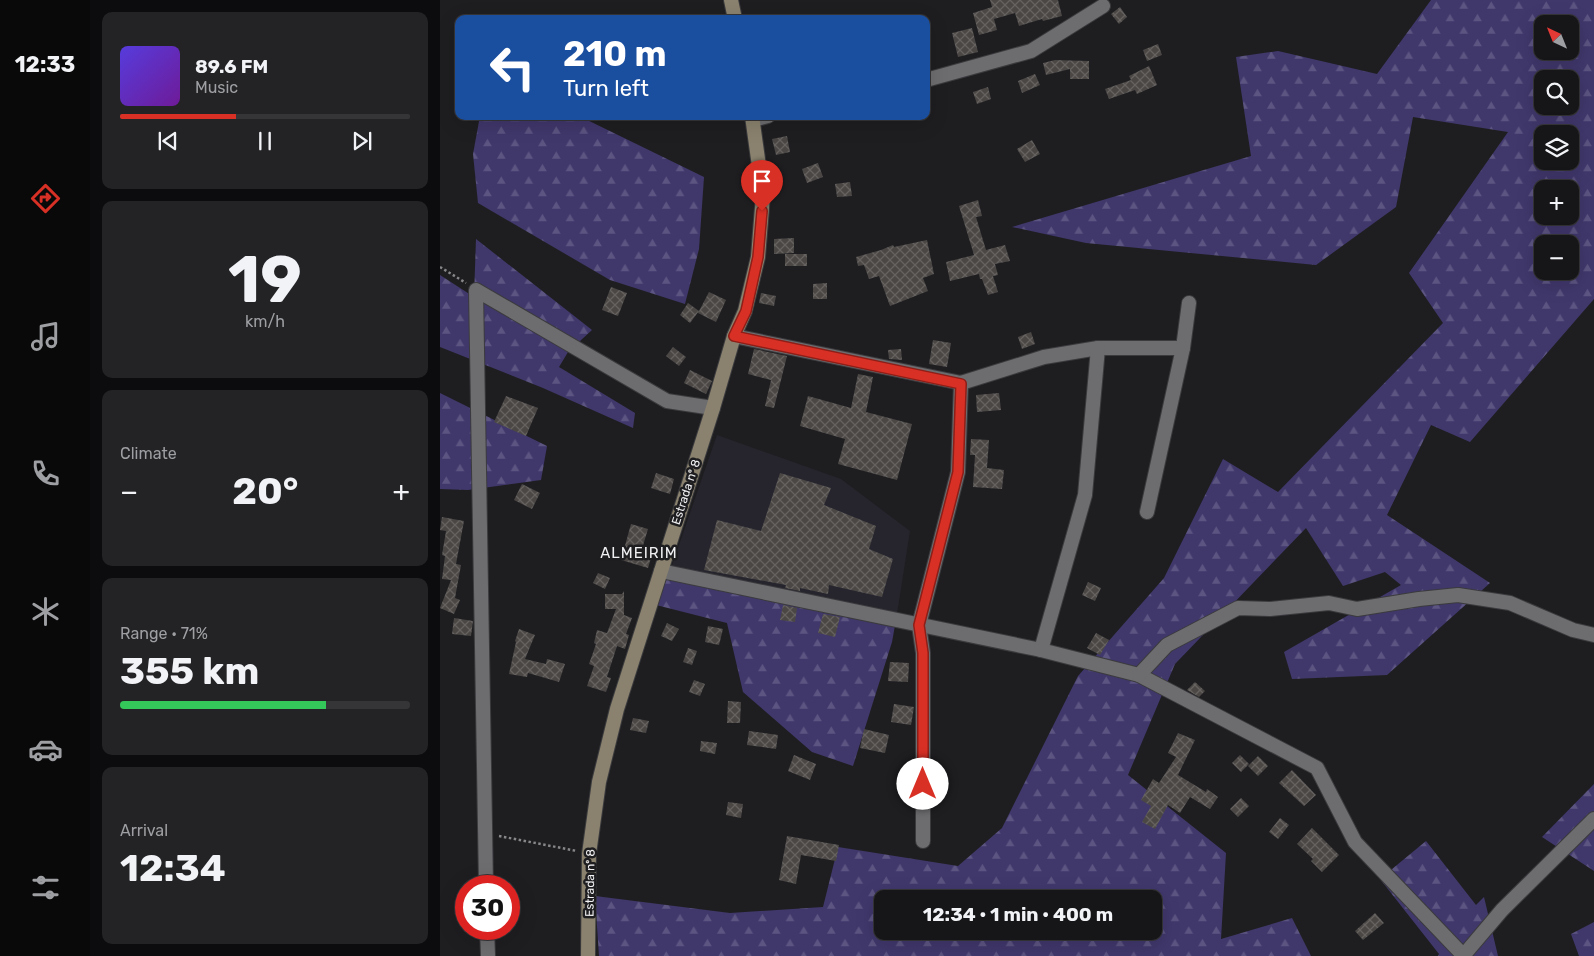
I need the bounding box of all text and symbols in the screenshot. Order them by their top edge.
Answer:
north arrow [1534,15,1579,60]
map controls [1534,15,1579,280]
text: 210 m [563,33,666,75]
icon: left [480,35,545,100]
text: 12:33 [15,51,75,78]
text: 89.6 FM [195,55,268,78]
button: search [1534,70,1579,115]
text: Turn left [563,75,649,102]
text: Music [195,78,238,97]
button: layers [1534,125,1579,170]
icon: previous [154,127,182,155]
icon: pause [251,127,279,155]
icon: next [348,127,376,155]
pin [741,160,783,211]
icon: arrive [748,167,776,195]
button: + [1534,180,1579,225]
icon: directions [28,181,63,216]
button: − [1534,235,1579,280]
text: 19 [228,241,302,318]
text: km/h [245,312,285,331]
icon: music [28,319,63,354]
text: Climate [120,444,177,463]
icon: phone [28,456,63,491]
street label: Estrada nº 8 [669,458,703,526]
text: 20° [232,468,298,514]
text: − [120,475,138,508]
text: + [393,475,410,508]
district label: ALMEIRIM [600,544,678,562]
icon: climate [28,594,63,629]
text: Range · 71% [120,624,208,643]
text: 355 km [120,648,259,694]
icon: car [28,732,63,767]
position arrow [896,757,948,809]
text: Arrival [120,821,168,840]
text: 12:34 [120,845,226,891]
street label: Estrada nº 8 [582,849,598,917]
icon: filters [28,870,63,905]
speed limit sign: 30 [455,875,520,940]
text: 12:34 · 1 min · 400 m [923,903,1113,926]

